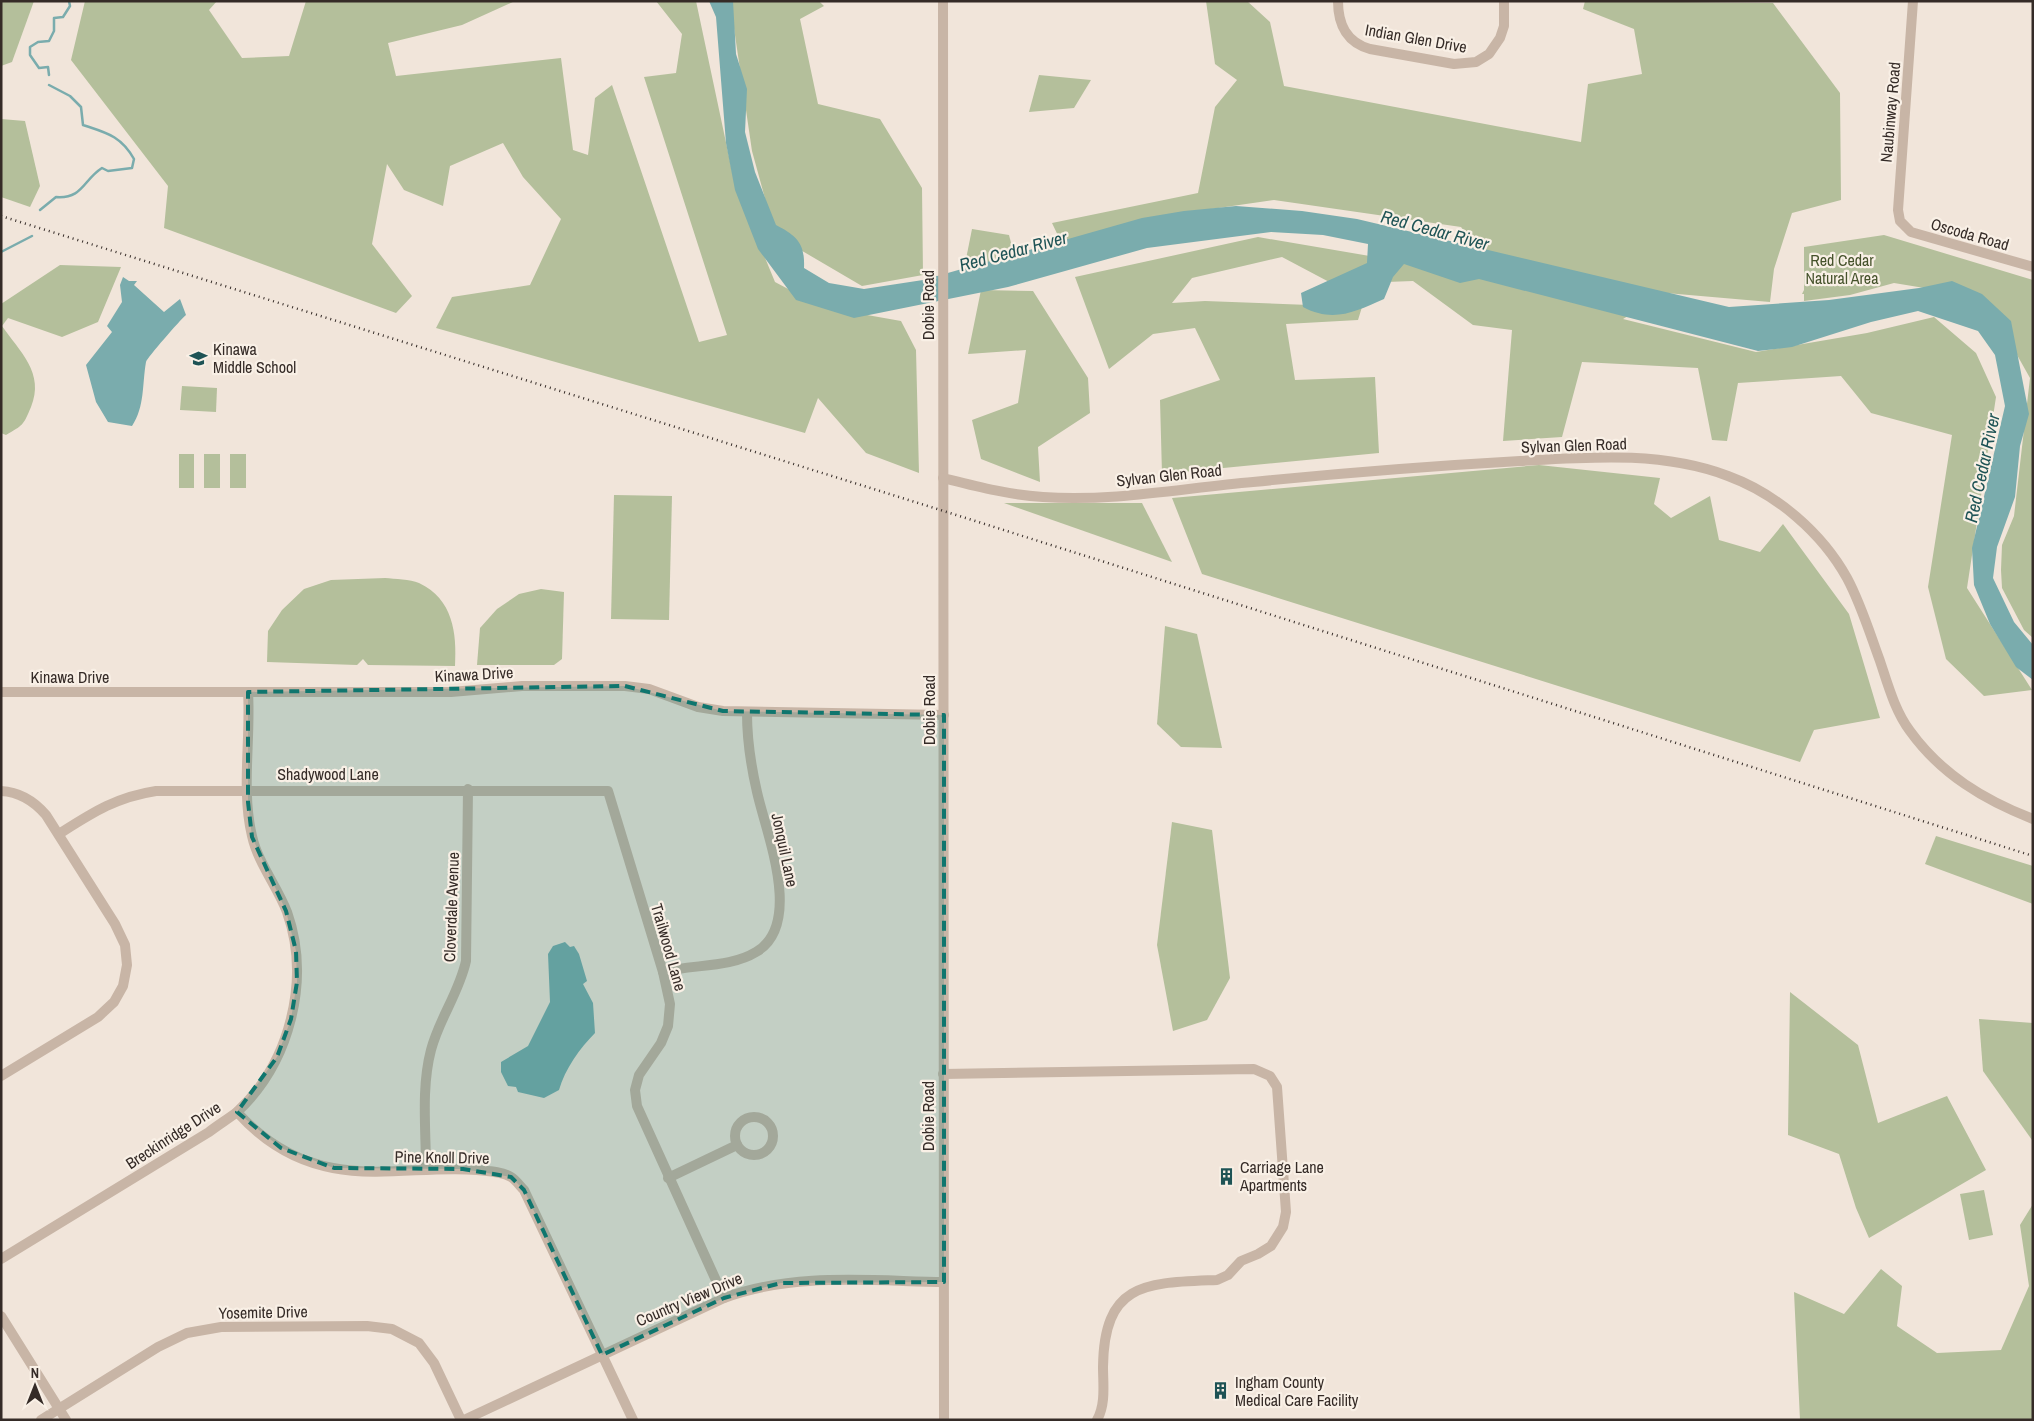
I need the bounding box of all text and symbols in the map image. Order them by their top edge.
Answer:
street label: Indian Glen Drive [1363,18,1469,58]
street label: Naubinway Road [1875,61,1905,163]
water label: Red Cedar River [1378,204,1493,257]
street label: Oscoda Road [1928,212,2012,256]
water label: Red Cedar River [956,224,1071,277]
park label: Red Cedar Natural Area [1806,249,1879,289]
street label: Dobie Road [917,270,939,340]
place label: Kinawa Middle School [213,338,296,378]
school or university icon: Kinawa Middle School [189,348,209,368]
water label: Red Cedar River [1958,410,2006,525]
street label: Sylvan Glen Road [1521,432,1627,458]
street label: Sylvan Glen Road [1115,459,1223,491]
street label: Kinawa Drive [434,661,514,687]
street label: Kinawa Drive [31,666,109,688]
street label: Dobie Road [918,675,940,745]
street label: Shadywood Lane [277,763,379,785]
street label: Jonquil Lane [766,811,804,889]
street label: Cloverdale Avenue [438,852,464,962]
street label: Trailwood Lane [646,901,692,993]
street label: Dobie Road [917,1081,939,1151]
street label: Breckinridge Drive [121,1096,225,1174]
street label: Pine Knoll Drive [394,1145,490,1169]
place label: Carriage Lane Apartments [1239,1156,1324,1196]
building icon: Carriage Lane Apartments [1216,1166,1236,1186]
street label: Country View Drive [632,1267,746,1331]
street label: Yosemite Drive [218,1300,308,1324]
north arrow [10,1361,60,1411]
text: N [31,1364,39,1382]
place label: Ingham County Medical Care Facility [1235,1371,1359,1411]
building icon: Ingham County Medical Care Facility [1211,1381,1231,1401]

